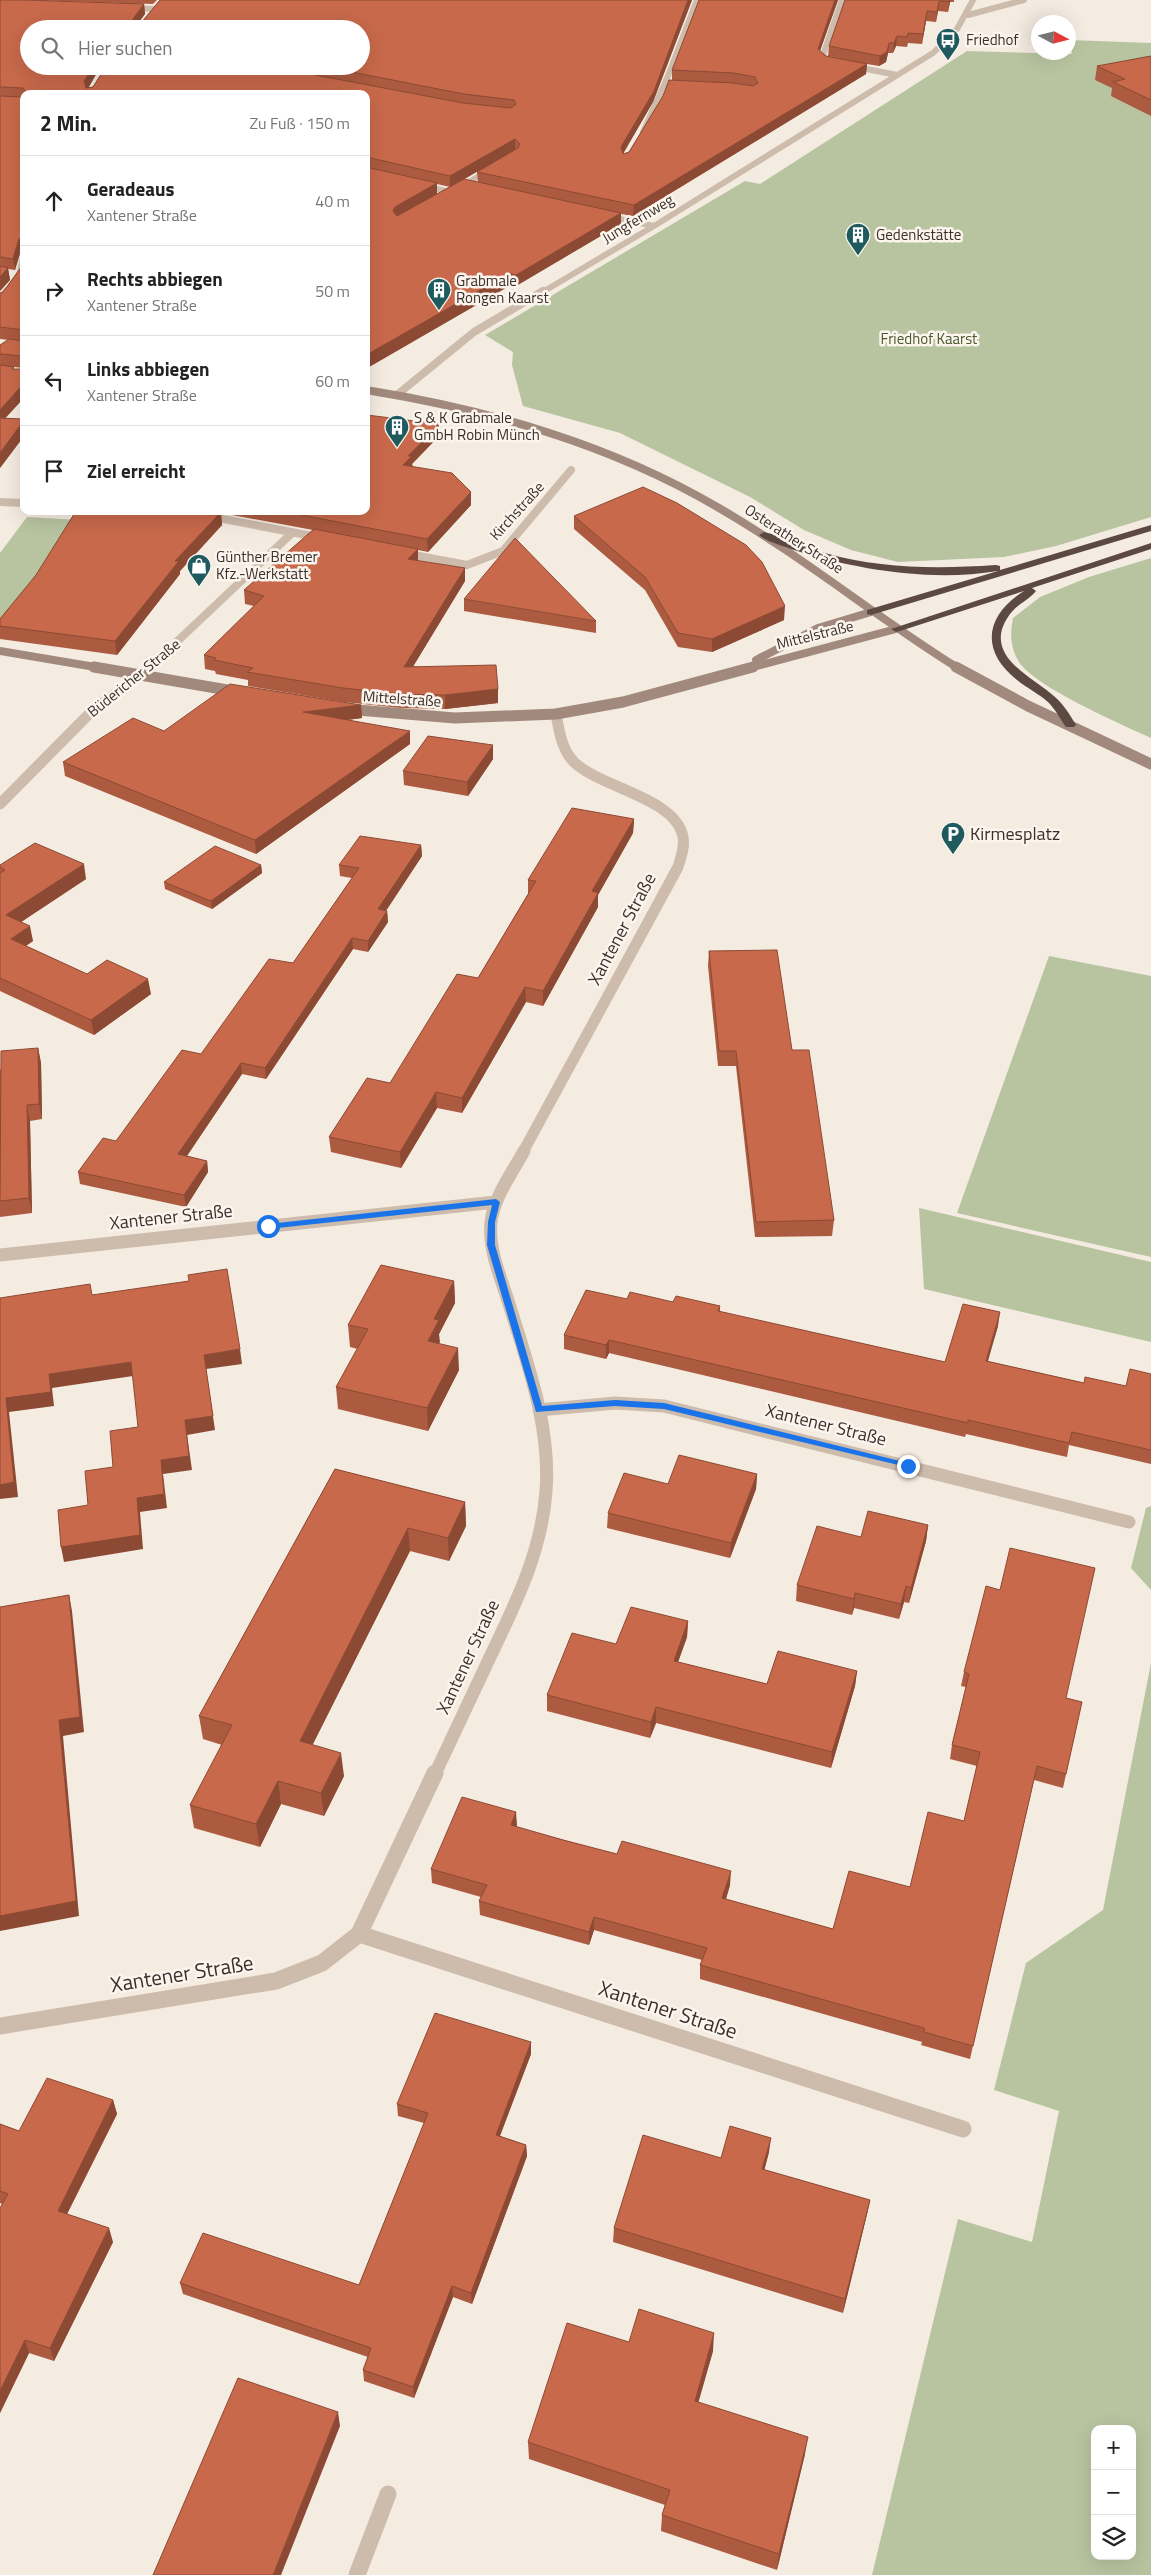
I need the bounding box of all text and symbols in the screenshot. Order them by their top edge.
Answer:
north arrow [1031,15,1076,60]
search box [20,20,370,75]
bus stop icon: Friedhof [935,27,961,61]
place label: Friedhof [966,28,1019,51]
text: Hier suchen [78,33,173,62]
icon: search [38,34,66,62]
text: 2 Min. [40,107,97,139]
text: Zu Fuß · 150 m [249,111,350,135]
text: Geradeaus [87,174,174,203]
icon: ahead [40,187,68,215]
street label: Jungfernweg [597,188,678,249]
text: 40 m [315,189,350,213]
text: Xantener Straße [87,203,197,227]
building icon: Gedenkstätte [845,222,871,256]
place label: Gedenkstätte [876,223,961,246]
text: Rechts abbiegen [87,264,223,293]
place label: Grabmale Rongen Kaarst [456,269,549,309]
icon: right [40,277,68,305]
building icon: Grabmale Rongen Kaarst [426,277,452,311]
text: 50 m [315,279,350,303]
text: Xantener Straße [87,293,197,317]
park label: Friedhof Kaarst [881,327,978,350]
text: Links abbiegen [87,354,210,383]
icon: left [40,367,68,395]
text: 60 m [315,369,350,393]
text: Xantener Straße [87,383,197,407]
place label: S & K Grabmale GmbH Robin Münch [414,406,540,446]
building icon: S & K Grabmale GmbH Robin Münch [384,414,410,448]
text: Ziel erreicht [87,456,185,485]
icon: arrive [40,457,68,485]
street label: Kirchstraße [484,476,549,545]
street label: Osterather Straße [740,498,848,579]
place label: Günther Bremer Kfz.-Werkstatt [216,545,318,585]
shop icon: Günther Bremer Kfz.-Werkstatt [186,553,212,587]
street label: Mittelstraße [774,614,856,655]
street label: Büdericher Straße [82,633,185,722]
street label: Mittelstraße [362,684,442,713]
place label: Kirmesplatz [970,820,1060,847]
parking icon: Kirmesplatz [940,821,966,855]
street label: Xantener Straße [581,868,662,990]
street label: Xantener Straße [108,1197,234,1236]
route start [257,1215,280,1238]
street label: Xantener Straße [763,1396,889,1453]
route end [897,1455,920,1478]
street label: Xantener Straße [429,1595,506,1719]
street label: Xantener Straße [108,1946,256,2000]
street label: Xantener Straße [595,1972,742,2047]
map controls [1091,2425,1136,2560]
button: + [1091,2425,1136,2470]
button: − [1091,2470,1136,2515]
button: layers [1091,2515,1136,2560]

